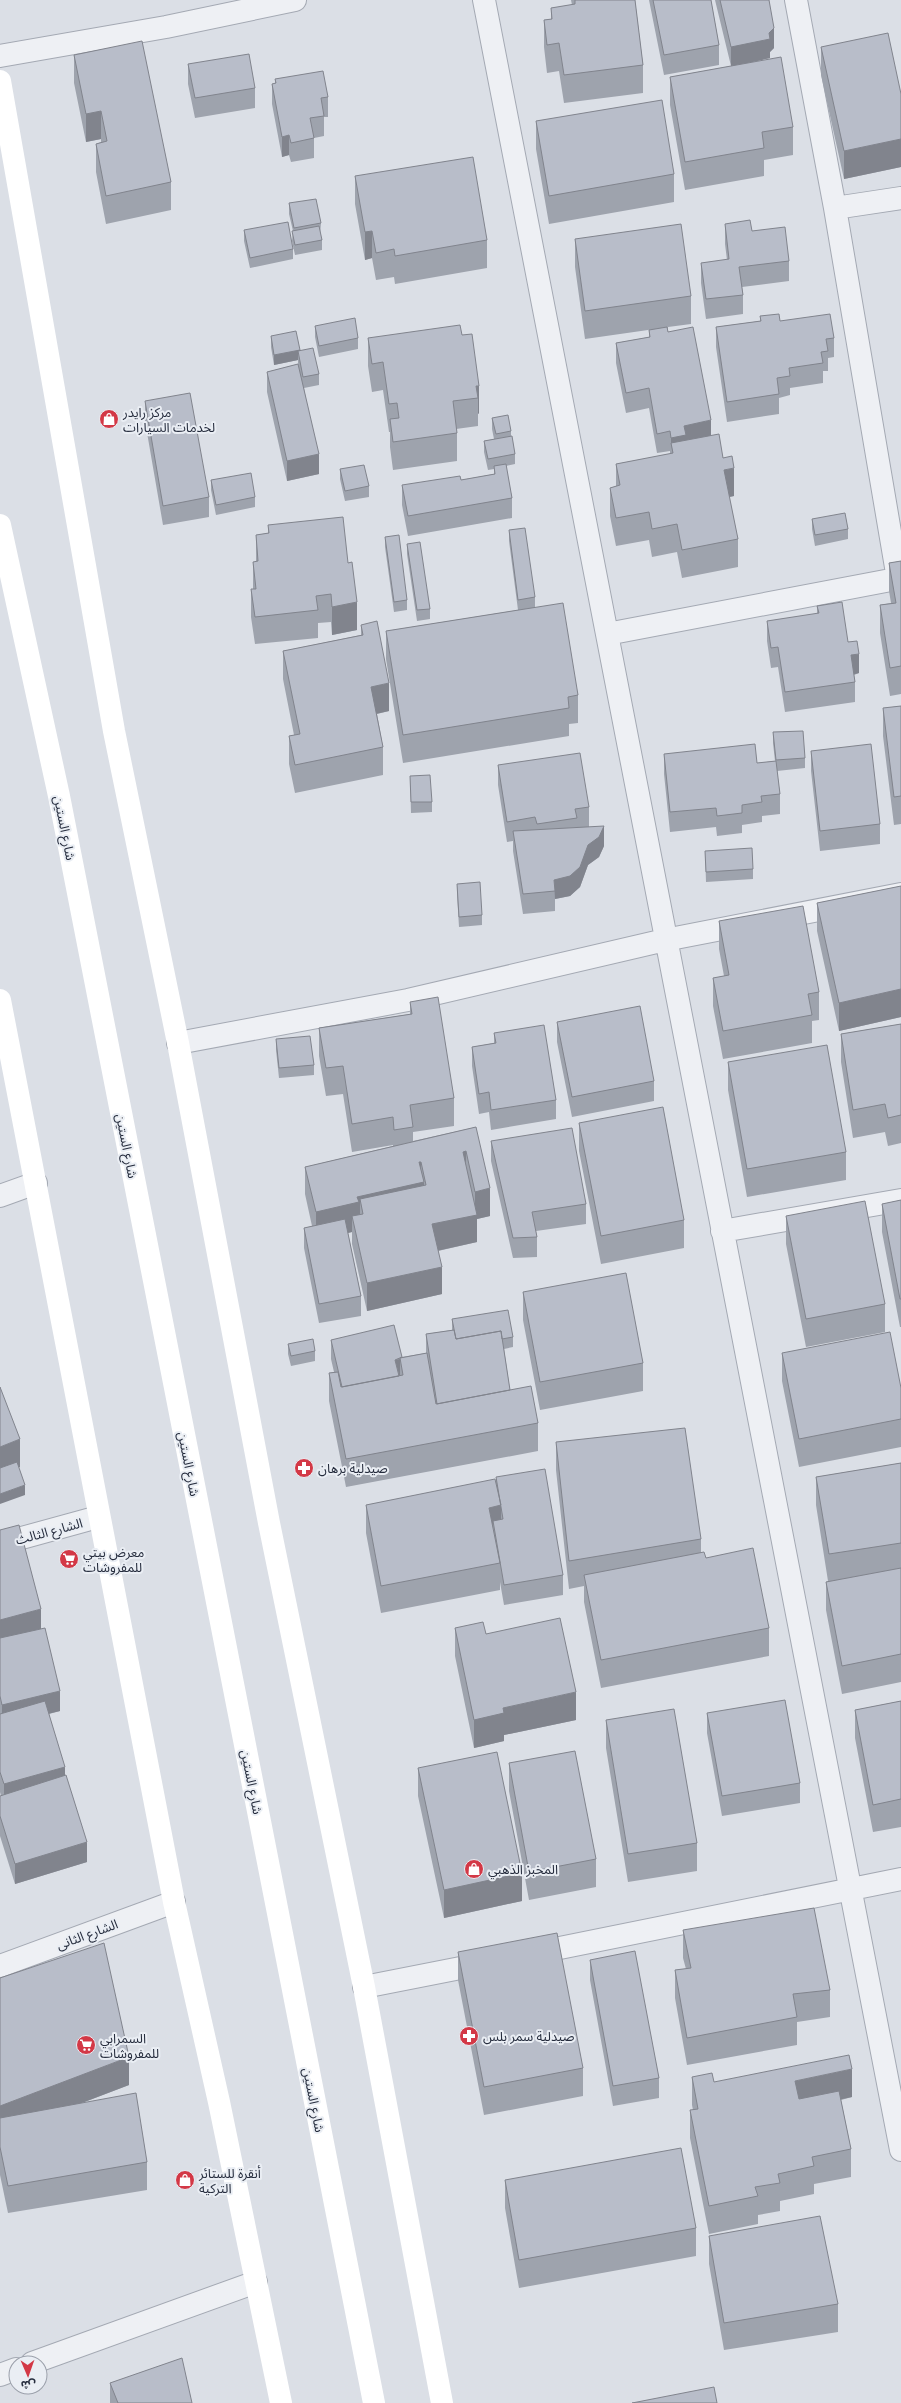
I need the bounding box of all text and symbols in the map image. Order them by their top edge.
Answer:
place label: مركز رايدر لخدمات السيارات [122,404,215,437]
shop icon: مركز رايدر لخدمات السيارات [98,408,120,430]
street label: شارع الستين [48,794,79,862]
street label: شارع الستين [110,1112,141,1180]
street label: شارع الستين [172,1430,203,1498]
pharmacy icon: صيدلية برهان [293,1457,315,1479]
place label: صيدلية برهان [318,1460,388,1478]
street label: الشارع الثالث [14,1514,85,1551]
place label: معرض بيتي للمفروشات [83,1544,145,1577]
supermarket icon: معرض بيتي للمفروشات [58,1548,80,1570]
street label: شارع الستين [235,1748,266,1816]
shop icon: المخبز الذهبي [463,1858,485,1880]
place label: المخبز الذهبي [488,1861,558,1880]
street label: الشارع الثانى [54,1916,121,1955]
pharmacy icon: صيدلية سمر بلس [458,2025,480,2047]
place label: صيدلية سمر بلس [483,2028,575,2046]
place label: السمرابي للمفروشات [100,2030,159,2063]
supermarket icon: السمرابي للمفروشات [75,2034,97,2056]
street label: شارع الستين [297,2066,328,2134]
place label: أنقرة للستائر التركية [198,2165,261,2198]
shop icon: أنقرة للستائر التركية [174,2169,196,2191]
north arrow [8,2355,48,2395]
text: ش [21,2377,36,2392]

